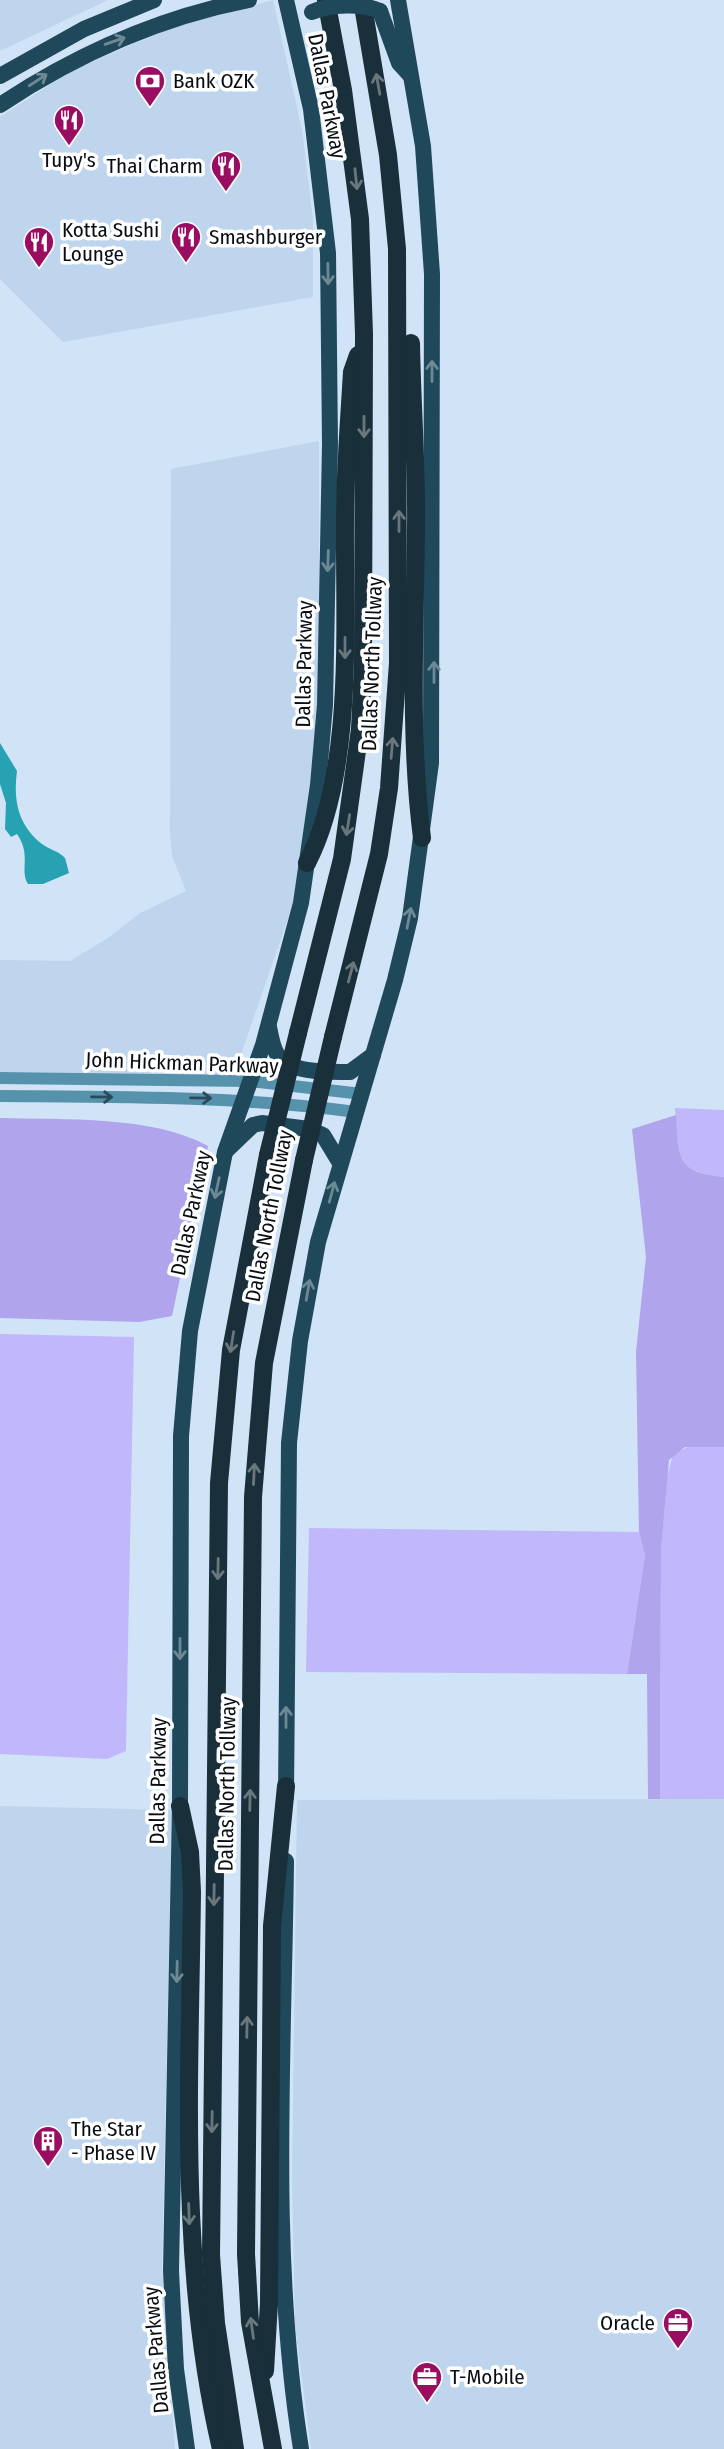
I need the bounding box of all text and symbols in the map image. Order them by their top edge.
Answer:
street label: Dallas Parkway [302,31,352,162]
one-way arrow [103,34,125,46]
bank icon: Bank OZK [133,64,167,108]
place label: Bank OZK [173,68,255,94]
one-way arrow [28,73,47,87]
one-way arrow [371,73,384,96]
restaurant icon: Tupy's [52,103,86,147]
place label: Tupy's [42,147,96,173]
restaurant icon: Thai Charm [209,149,243,193]
place label: Thai Charm [106,153,203,179]
one-way arrow [349,167,362,189]
place label: Kotta Sushi Lounge [62,217,159,267]
restaurant icon: Smashburger [169,220,203,264]
place label: Smashburger [209,224,323,250]
restaurant icon: Kotta Sushi Lounge [22,225,56,269]
one-way arrow [321,263,335,286]
one-way arrow [425,360,439,383]
one-way arrow [357,415,371,438]
one-way arrow [392,510,406,533]
one-way arrow [321,549,334,572]
street label: Dallas North Tollway [356,576,388,752]
street label: Dallas Parkway [290,600,318,728]
one-way arrow [338,636,352,659]
one-way arrow [427,661,440,684]
one-way arrow [386,738,399,760]
one-way arrow [341,813,354,836]
one-way arrow [403,907,417,930]
one-way arrow [345,961,358,983]
street label: John Hickman Parkway [85,1047,280,1079]
one-way arrow [91,1090,114,1104]
one-way arrow [189,1091,212,1105]
street label: Dallas North Tollway [240,1127,299,1304]
street label: Dallas Parkway [165,1147,217,1278]
one-way arrow [210,1176,224,1199]
one-way arrow [326,1181,339,1204]
one-way arrow [302,1279,315,1302]
one-way arrow [225,1330,238,1353]
one-way arrow [248,1463,261,1486]
one-way arrow [211,1557,224,1580]
one-way arrow [173,1637,187,1660]
street label: Dallas North Tollway [212,1696,242,1872]
one-way arrow [279,1706,293,1729]
street label: Dallas Parkway [144,1717,172,1845]
one-way arrow [243,1788,257,1811]
one-way arrow [207,1883,221,1906]
one-way arrow [170,1960,183,1983]
one-way arrow [240,2016,254,2039]
one-way arrow [205,2110,218,2133]
place label: The Star - Phase IV [71,2116,156,2166]
building icon: The Star - Phase IV [31,2124,65,2168]
one-way arrow [182,2202,196,2225]
street label: Dallas Parkway [137,2285,174,2415]
office icon: Oracle [661,2306,695,2350]
place label: Oracle [600,2310,655,2336]
one-way arrow [245,2317,258,2340]
office icon: T-Mobile [410,2360,444,2404]
place label: T-Mobile [450,2364,525,2390]

